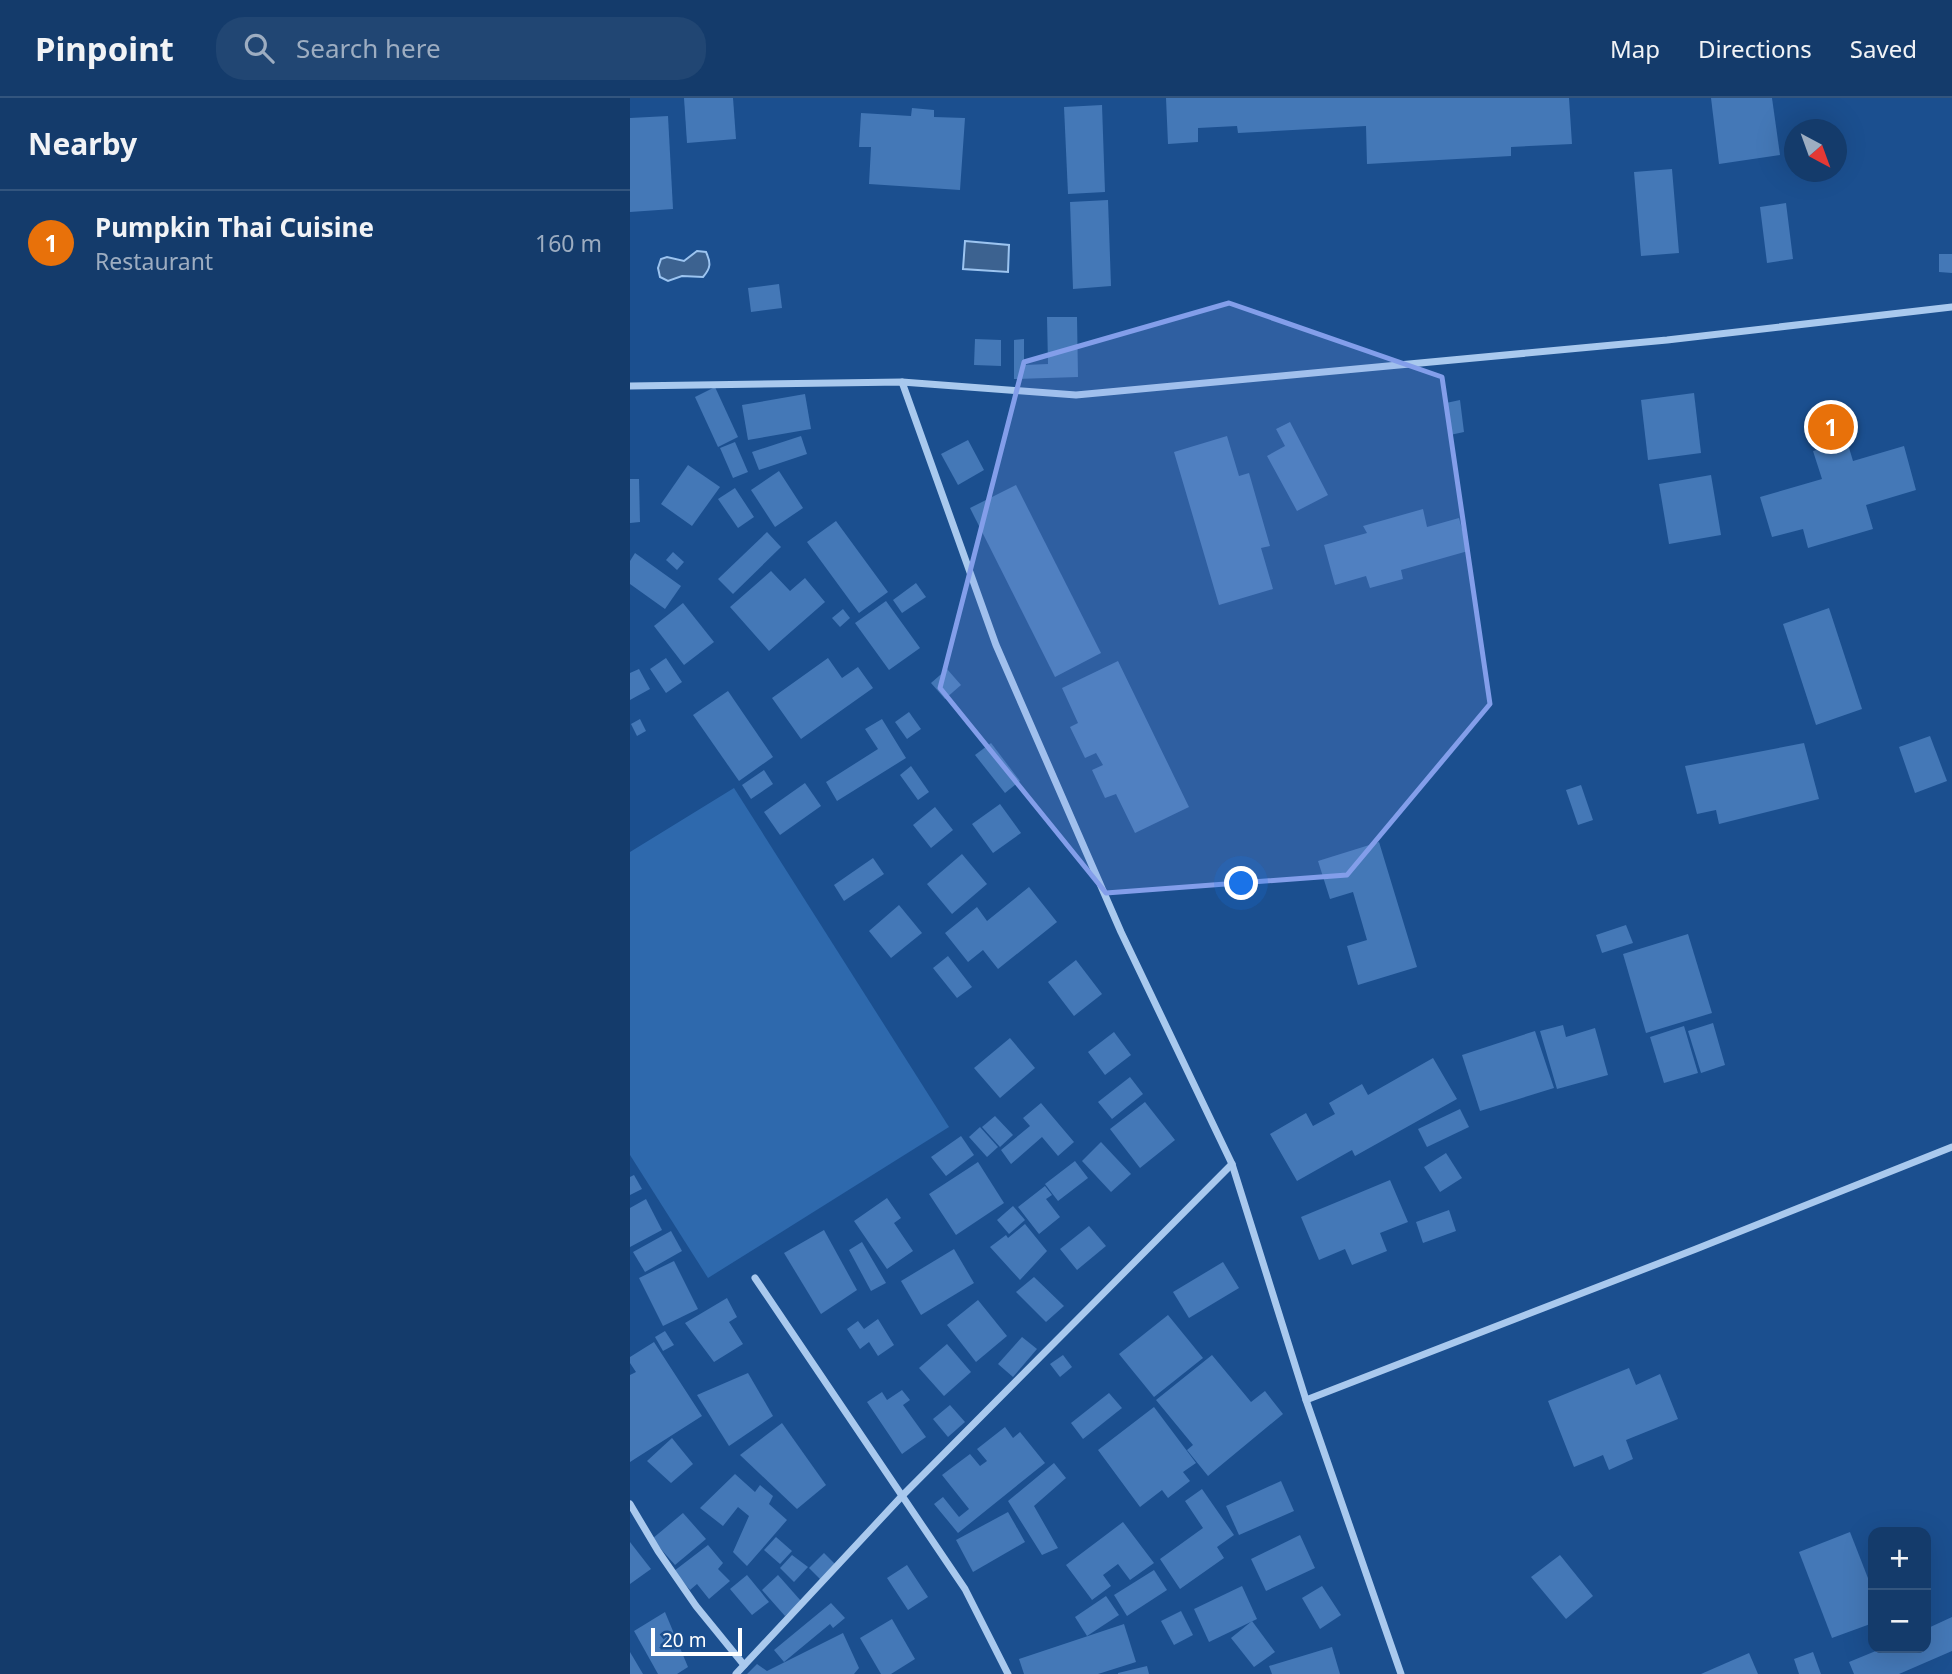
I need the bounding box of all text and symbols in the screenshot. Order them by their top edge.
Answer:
search box [216,17,706,80]
text: Pinpoint [35,26,174,71]
icon: search [240,29,278,67]
text: Search here [296,30,441,66]
text: Map [1610,32,1660,65]
text: Directions [1698,32,1812,65]
text: Saved [1850,32,1917,65]
north arrow [1784,119,1847,182]
text: Nearby [28,123,137,164]
text: Pumpkin Thai Cuisine [95,209,374,245]
text: 1 [44,227,58,259]
text: 160 m [535,227,602,259]
text: Restaurant [95,245,213,277]
pin: 1 [1808,401,1854,453]
your location [1224,866,1258,900]
map controls [1868,1527,1931,1653]
button: + [1868,1527,1931,1590]
button: − [1868,1590,1931,1653]
scale bar [651,1625,742,1657]
text: 20 m [662,1627,706,1653]

